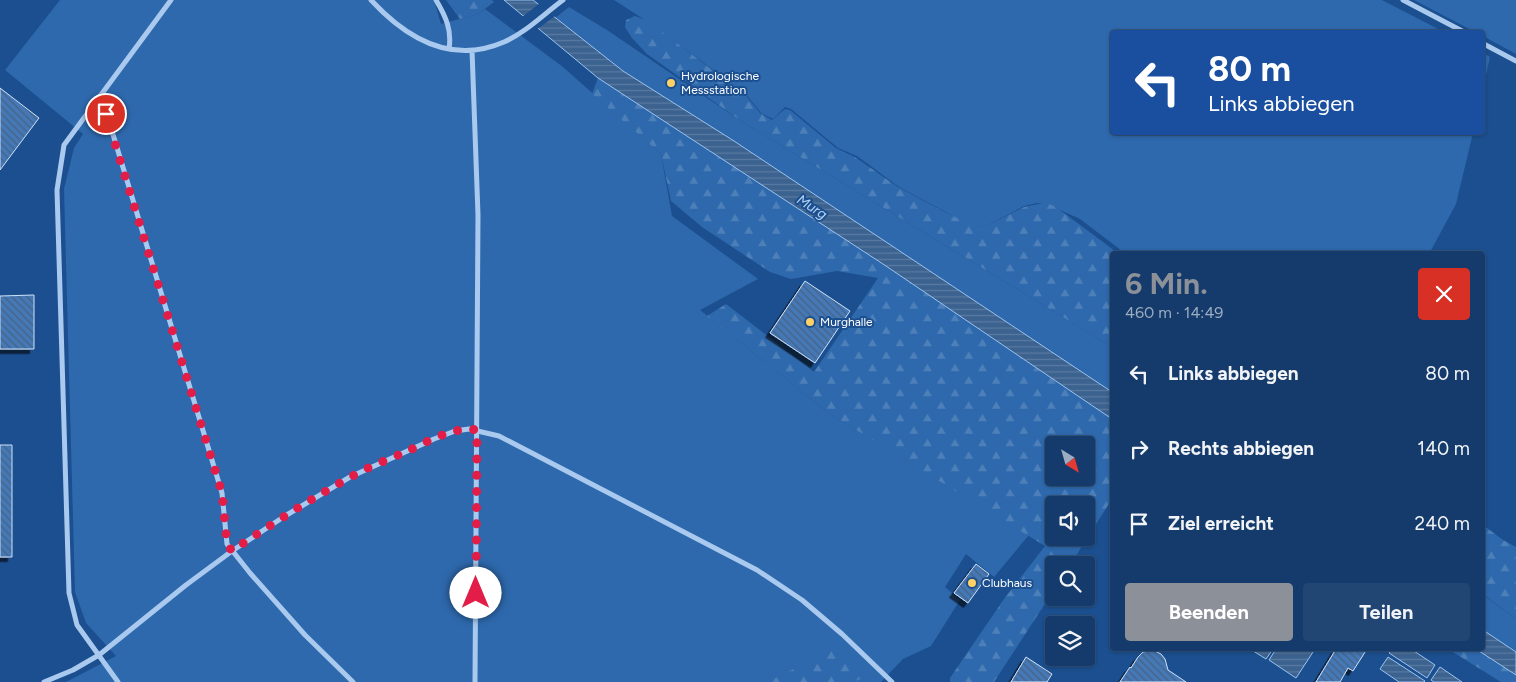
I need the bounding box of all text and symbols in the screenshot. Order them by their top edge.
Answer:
text: 80 m [1208,48,1291,90]
icon: left [1125,50,1190,115]
place label: Hydrologische Messstation [681,69,759,97]
marker: Hydrologische Messstation [665,77,677,89]
text: Links abbiegen [1208,90,1355,117]
pin [85,93,127,135]
icon: arrive [92,100,120,128]
water label: Murg [794,191,830,223]
text: 6 Min. [1125,265,1208,302]
button: close [1418,268,1470,320]
text: 460 m · 14:49 [1125,303,1223,322]
place label: Murghalle [820,315,873,329]
marker: Murghalle [804,316,816,328]
icon: left [1125,360,1153,388]
text: Links abbiegen [1168,362,1299,385]
text: 80 m [1425,362,1470,385]
icon: right [1125,435,1153,463]
north arrow [1045,436,1095,486]
map controls [1045,436,1095,666]
text: Rechts abbiegen [1168,437,1314,460]
text: 140 m [1417,437,1470,460]
button: sound [1045,496,1095,546]
icon: arrive [1125,510,1153,538]
text: Ziel erreicht [1168,512,1274,535]
text: 240 m [1415,512,1470,535]
button: search [1045,556,1095,606]
position arrow [449,566,501,618]
place label: Clubhaus [982,576,1033,590]
marker: Clubhaus [966,577,978,589]
button: Beenden [1125,583,1293,641]
button: Teilen [1303,583,1470,641]
button: layers [1045,616,1095,666]

